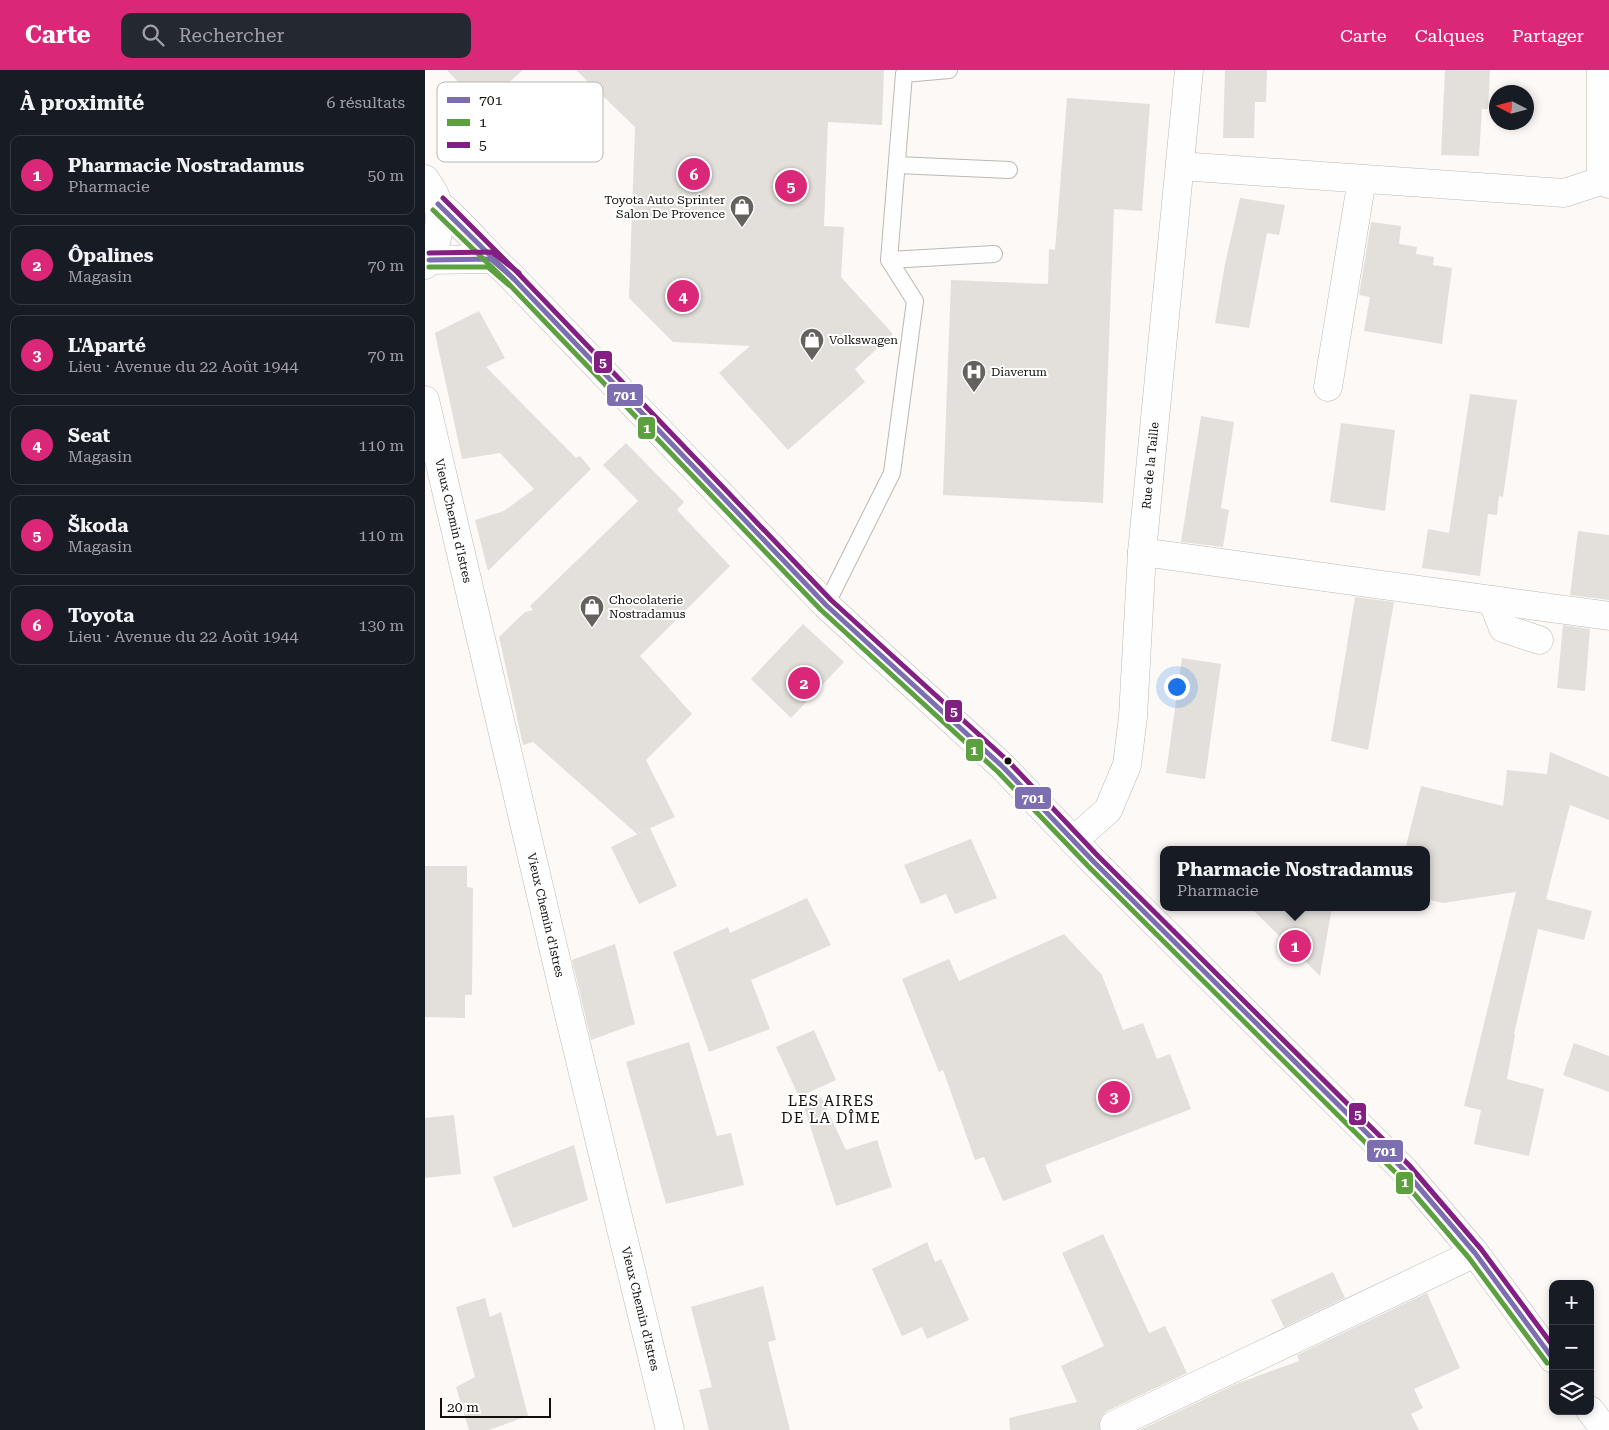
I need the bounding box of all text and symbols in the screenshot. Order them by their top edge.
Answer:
search box [121,13,471,58]
text: Carte [25,21,91,49]
icon: search [139,21,167,49]
text: Rechercher [179,24,284,47]
text: Carte [1340,25,1387,46]
text: Calques [1415,25,1484,46]
text: Partager [1512,25,1584,46]
legend [437,82,603,162]
north arrow [1489,85,1534,130]
text: À proximité [20,91,144,115]
text: 701 [479,92,503,108]
text: 6 résultats [326,93,405,112]
text: 1 [479,114,487,130]
text: 5 [479,137,487,153]
text: Pharmacie Nostradamus [68,154,304,177]
pin: 6 [678,155,710,193]
text: 1 [33,166,41,185]
text: 50 m [367,166,404,185]
pin: 5 [775,167,807,205]
text: Pharmacie [68,177,150,196]
place label: Toyota Auto Sprinter Salon De Provence [604,193,725,221]
shop icon: Toyota Auto Sprinter Salon De Provence [729,194,755,228]
text: Ôpalines [68,244,153,267]
text: 2 [33,256,41,275]
text: 70 m [367,256,404,275]
text: Magasin [68,267,132,286]
pin: 4 [667,277,699,315]
shop icon: Volkswagen [799,327,825,361]
place label: Volkswagen [829,333,898,347]
text: L'Aparté [68,334,146,357]
text: 3 [33,346,41,365]
text: 70 m [367,346,404,365]
line badge: 5 [593,350,613,374]
text: 5 [599,354,607,370]
text: Lieu · Avenue du 22 Août 1944 [68,357,298,376]
hospital icon: Diaverum [961,359,987,393]
place label: Diaverum [991,365,1047,379]
line badge: 701 [606,383,644,407]
text: 701 [613,387,637,403]
line badge: 1 [637,416,656,440]
text: 1 [643,420,651,436]
street label: Rue de la Taille [1139,421,1162,510]
text: Seat [68,424,110,447]
text: 4 [33,436,41,455]
text: 110 m [358,436,404,455]
text: Magasin [68,447,132,466]
street label: Vieux Chemin d'Istres [432,457,475,584]
text: Škoda [68,514,128,537]
text: 5 [33,526,41,545]
text: 110 m [358,526,404,545]
text: Magasin [68,537,132,556]
place label: Chocolaterie Nostradamus [609,593,686,621]
shop icon: Chocolaterie Nostradamus [579,594,605,628]
text: Toyota [68,604,134,627]
text: 6 [33,616,41,635]
text: 130 m [358,616,404,635]
text: Lieu · Avenue du 22 Août 1944 [68,627,298,646]
pin: 2 [788,664,820,702]
your location [1164,674,1190,700]
line badge: 5 [944,699,963,723]
text: 5 [950,703,958,719]
line badge: 1 [965,738,984,762]
text: 1 [970,742,978,758]
unlabelled marker [1003,756,1013,766]
line badge: 701 [1014,786,1052,810]
text: 701 [1021,790,1045,806]
popup [1160,846,1430,911]
street label: Vieux Chemin d'Istres [524,852,567,979]
text: Pharmacie Nostradamus [1177,858,1413,881]
text: Pharmacie [1177,881,1259,900]
pin: 1 [1279,927,1311,965]
pin: 3 [1098,1078,1130,1116]
district label: LES AIRES DE LA DÎME [781,1092,881,1127]
line badge: 5 [1348,1102,1367,1126]
text: 5 [1354,1106,1362,1122]
line badge: 701 [1366,1139,1404,1163]
text: 701 [1373,1143,1397,1159]
line badge: 1 [1395,1171,1414,1195]
text: 1 [1401,1174,1409,1190]
street label: Vieux Chemin d'Istres [619,1245,662,1372]
map controls [1549,1280,1594,1415]
button: + [1549,1280,1594,1325]
button: − [1549,1325,1594,1370]
button: layers [1549,1370,1594,1415]
scale bar [440,1395,551,1418]
text: 20 m [447,1399,479,1415]

